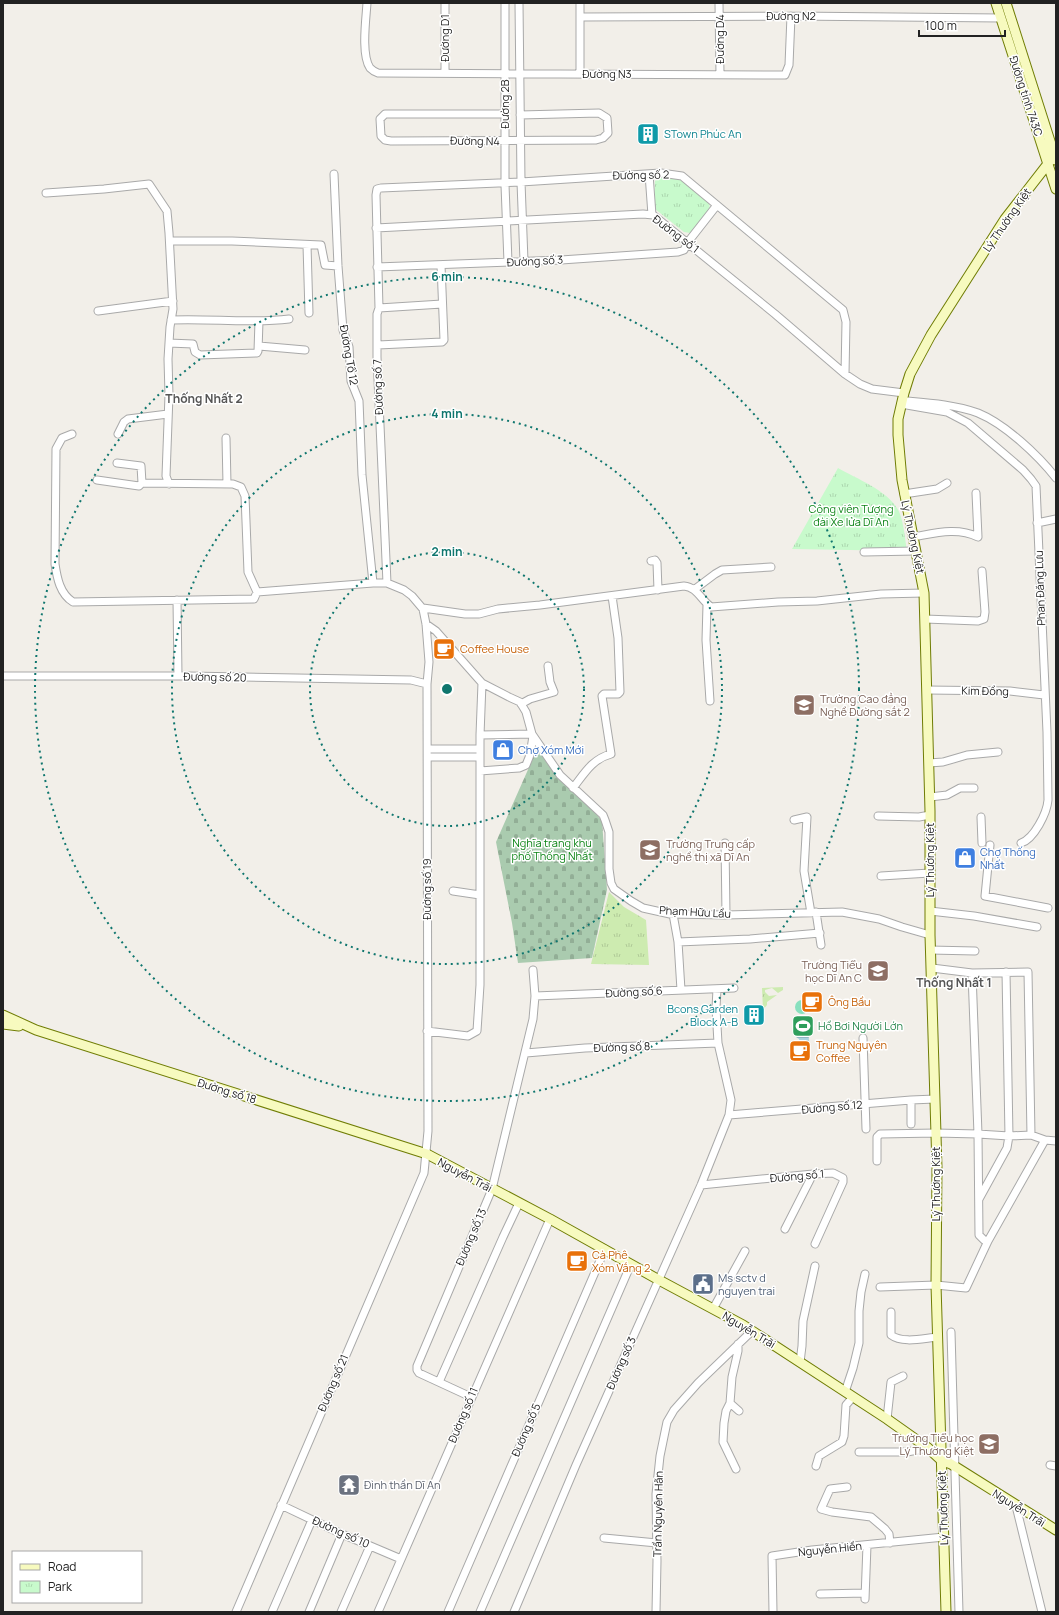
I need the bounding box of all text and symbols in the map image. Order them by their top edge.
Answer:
street label: Đường N2 [766,8,816,23]
scale bar [919,12,1005,38]
street label: Đường D1 [437,14,452,62]
street label: Đường D4 [712,14,727,64]
text: 100 m [925,17,957,34]
street label: Đường tỉnh 743C [1006,54,1047,138]
street label: Đường N3 [582,66,632,81]
street label: Đường 2B [497,79,512,128]
building icon: STown Phúc An [635,121,661,147]
place label: STown Phúc An [664,126,741,141]
street label: Đường N4 [450,133,500,148]
street label: Đường số 2 [613,167,669,182]
street label: Lý Thường Kiệt [979,185,1034,255]
street label: Đường số 1 [650,211,703,256]
street label: Đường số 3 [506,252,564,269]
text: 6 min [431,268,463,285]
street label: Đường Tổ 12 [337,324,362,386]
street label: Đường số 7 [369,359,386,415]
district label: Thống Nhất 2 [165,390,243,407]
text: 4 min [431,405,463,422]
street label: Lý Thường Kiệt [898,499,929,575]
park label: Công viên Tượng đài Xe lửa Dĩ An [809,501,893,529]
text: 2 min [431,543,463,560]
street label: Phan Đăng Lưu [1031,550,1048,626]
cafe icon: Coffee House [431,636,457,662]
place label: Coffee House [460,641,530,656]
street label: Đường số 20 [183,668,247,685]
centre of rings [440,682,454,696]
street label: Kim Đồng [961,683,1009,698]
place label: Trường Cao đẳng Nghề Đường sắt 2 [820,691,910,719]
school or university icon: Trường Cao đẳng Nghề Đường sắt 2 [791,692,817,718]
shop icon: Chợ Xóm Mới [490,737,516,763]
place label: Chợ Xóm Mới [518,742,584,757]
street label: Lý Thường Kiệt [922,823,937,897]
park label: Nghĩa trang khu phố Thống Nhất [511,835,593,863]
place label: Trường Trung cấp nghề thị xã Dĩ An [666,836,755,864]
school or university icon: Trường Trung cấp nghề thị xã Dĩ An [637,837,663,863]
place label: Chợ Thống Nhất [980,844,1036,872]
shop icon: Chợ Thống Nhất [952,845,978,871]
street label: Đường số 19 [419,858,434,920]
street label: Phạm Hữu Lầu [659,902,731,921]
place label: Trường Tiểu học Dĩ An C [801,957,862,985]
school or university icon: Trường Tiểu học Dĩ An C [865,958,891,984]
district label: Thống Nhất 1 [916,974,992,991]
street label: Đường số 6 [605,983,663,1000]
cafe icon: Ông Bầu [799,989,825,1015]
place label: Ông Bầu [828,994,871,1009]
place label: Bcons Garden Block A-B [667,1001,738,1029]
building icon: Bcons Garden Block A-B [741,1002,767,1028]
sports icon: Hồ Bơi Người Lớn [790,1013,816,1039]
place label: Hồ Bơi Người Lớn [818,1018,903,1033]
place label: Trung Nguyên Coffee [816,1037,887,1065]
street label: Đường số 8 [593,1038,651,1055]
cafe icon: Trung Nguyên Coffee [787,1038,813,1064]
street label: Đường số 18 [196,1074,258,1107]
street label: Đường số 12 [801,1096,863,1117]
street label: Lý Thường Kiệt [928,1147,943,1221]
street label: Nguyễn Trãi [435,1154,495,1195]
street label: Đường số 1 [769,1166,825,1185]
street label: Đường số 13 [452,1206,489,1268]
place label: Cà Phê Xóm Vắng 2 [592,1247,650,1275]
cafe icon: Cà Phê Xóm Vắng 2 [564,1248,590,1274]
place label: Ms sctv d nguyen trai [718,1270,775,1298]
public building icon: Ms sctv d nguyen trai [690,1271,716,1297]
street label: Nguyễn Trãi [720,1308,779,1351]
street label: Đường số 3 [602,1334,639,1392]
street label: Đường số 21 [314,1352,351,1414]
street label: Đường số 11 [444,1385,481,1445]
street label: Đường số 5 [508,1401,544,1459]
place label: Trường Tiểu học Lý Thường Kiệt [892,1430,974,1458]
school or university icon: Trường Tiểu học Lý Thường Kiệt [976,1431,1002,1457]
street label: Lý Thường Kiệt [934,1470,951,1546]
street label: Trần Nguyên Hãn [649,1471,666,1557]
temple icon: Đình thần Dĩ An [336,1472,362,1498]
place label: Đình thần Dĩ An [364,1477,441,1492]
street label: Nguyễn Trãi [990,1485,1049,1530]
street label: Đường số 10 [310,1512,372,1551]
street label: Nguyễn Hiền [797,1538,863,1559]
legend [12,1551,142,1603]
text: Road [48,1558,76,1575]
text: Park [48,1578,73,1595]

